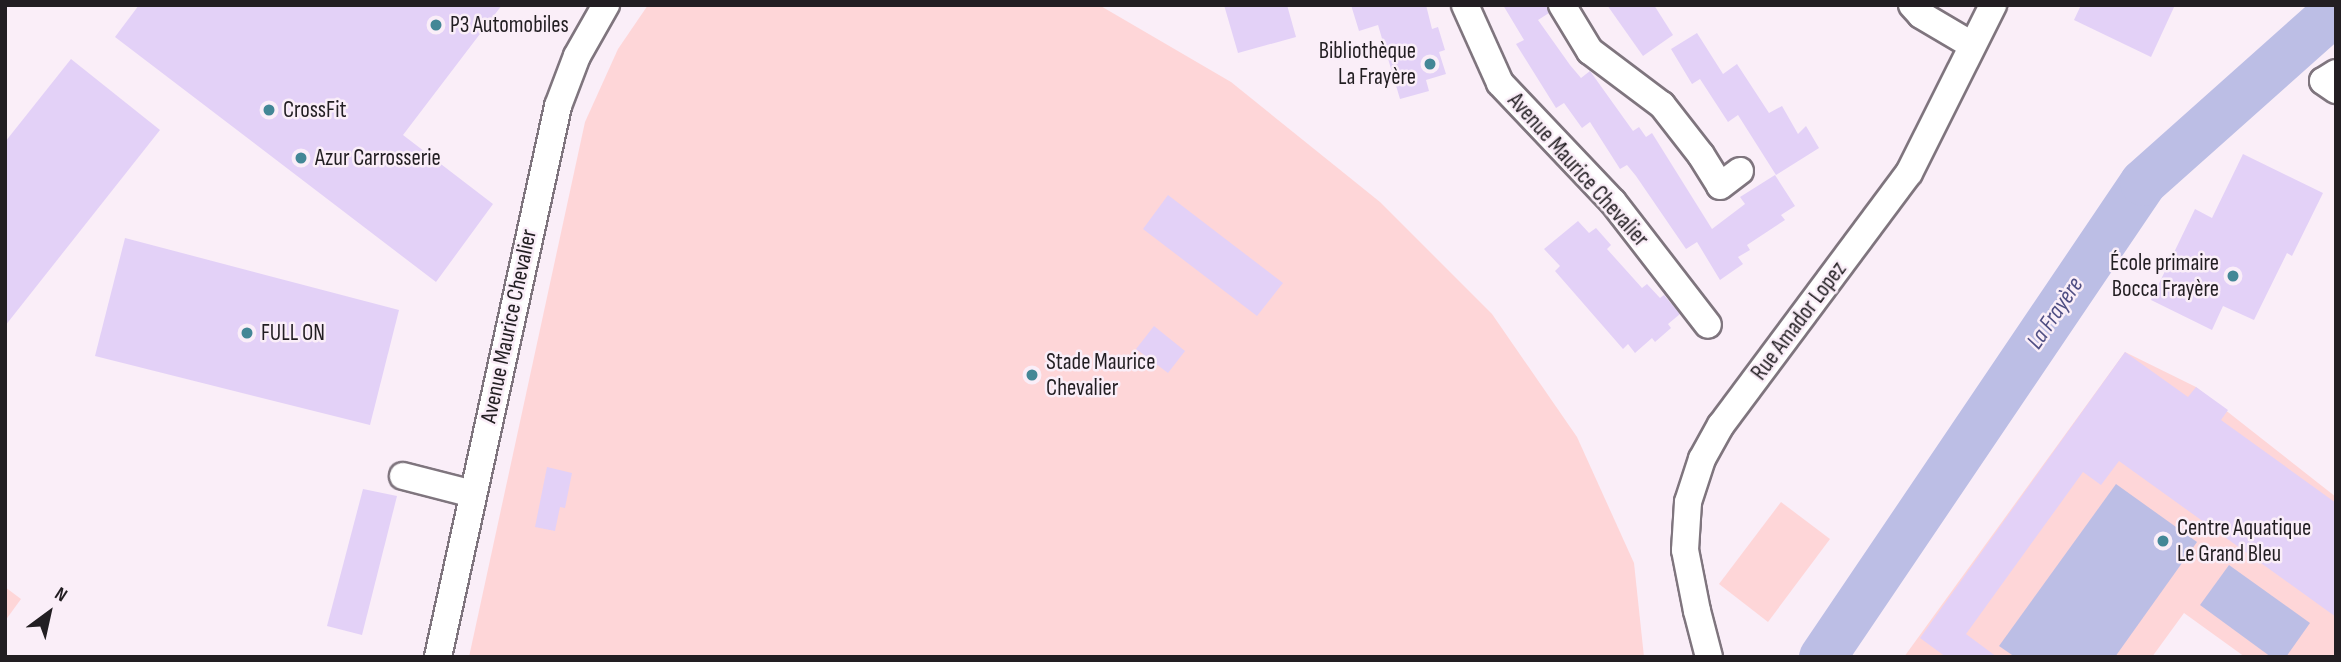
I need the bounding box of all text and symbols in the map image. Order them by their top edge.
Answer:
place label: P3 Automobiles [450,11,569,39]
marker: P3 Automobiles [428,17,444,33]
place label: Bibliothèque La Frayère [1319,37,1416,91]
marker: Bibliothèque La Frayère [1422,56,1438,72]
street label: Avenue Maurice Chevalier [1502,87,1654,253]
place label: CrossFit [283,96,346,124]
marker: CrossFit [261,102,277,118]
place label: Azur Carrosserie [315,144,441,172]
marker: Azur Carrosserie [293,150,309,166]
street label: Avenue Maurice Chevalier [475,227,543,425]
place label: École primaire Bocca Frayère [2110,249,2219,303]
street label: Rue Amador Lopez [1745,256,1853,386]
marker: École primaire Bocca Frayère [2225,268,2241,284]
water label: La Frayère [2021,272,2089,354]
place label: FULL ON [261,319,325,347]
marker: FULL ON [239,325,255,341]
place label: Stade Maurice Chevalier [1046,348,1155,402]
marker: Stade Maurice Chevalier [1024,367,1040,383]
place label: Centre Aquatique Le Grand Bleu [2177,514,2311,568]
marker: Centre Aquatique Le Grand Bleu [2155,533,2171,549]
north arrow [14,578,84,648]
text: N [50,583,71,607]

